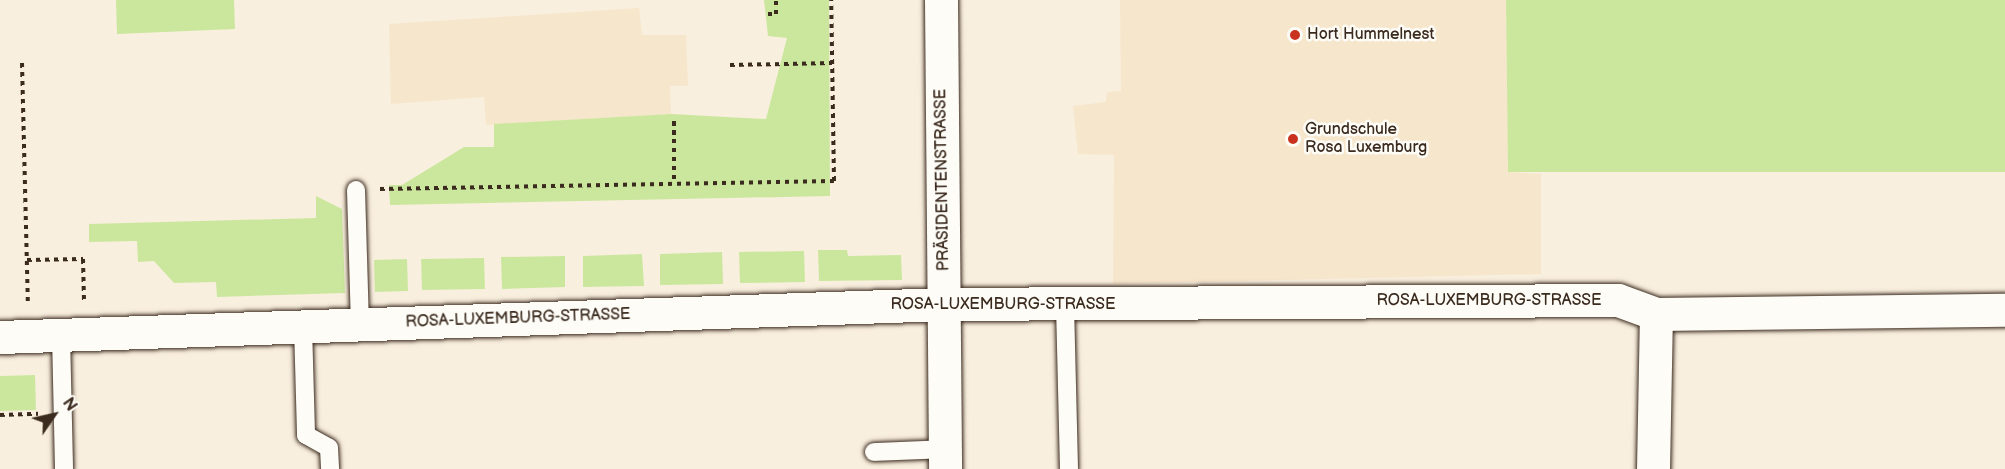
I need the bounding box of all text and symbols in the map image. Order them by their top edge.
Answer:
place label: Hort Hummelnest [1307,25,1434,45]
marker: Hort Hummelnest [1288,28,1302,42]
street label: PRÄSIDENTENSTRASSE [932,89,954,271]
place label: Grundschule Rosa Luxemburg [1305,120,1427,158]
marker: Grundschule Rosa Luxemburg [1286,132,1300,146]
street label: ROSA-LUXEMBURG-STRASSE [1376,291,1602,311]
street label: ROSA-LUXEMBURG-STRASSE [890,295,1116,315]
street label: ROSA-LUXEMBURG-STRASSE [405,305,631,333]
north arrow [24,385,84,445]
text: N [58,394,81,415]

